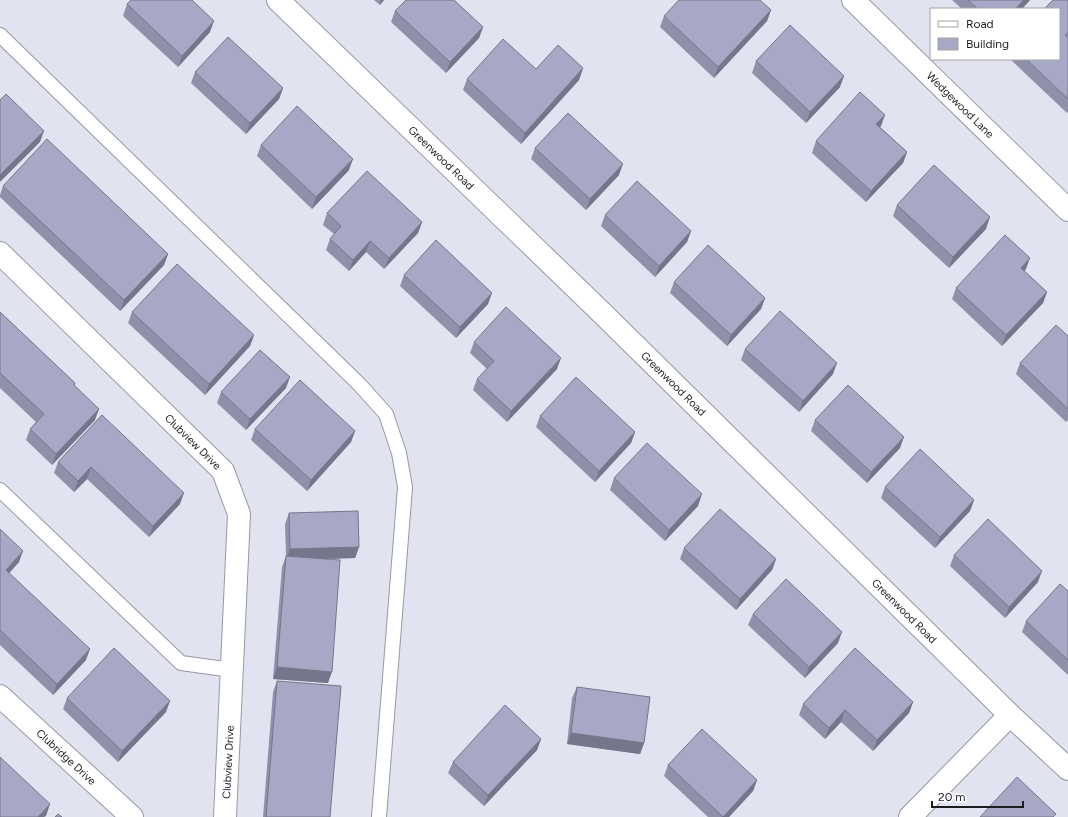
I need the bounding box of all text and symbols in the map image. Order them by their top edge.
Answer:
legend [930,8,1060,60]
text: Road [966,17,994,31]
text: Building [966,37,1009,51]
street label: Wedgewood Lane [924,69,996,141]
street label: Greenwood Road [405,124,476,193]
street label: Greenwood Road [638,349,708,419]
street label: Clubview Drive [162,412,224,473]
street label: Greenwood Road [869,576,939,646]
street label: Clubview Drive [220,725,237,799]
street label: Clubridge Drive [33,727,99,788]
scale bar [932,783,1023,809]
text: 20 m [938,790,966,804]

